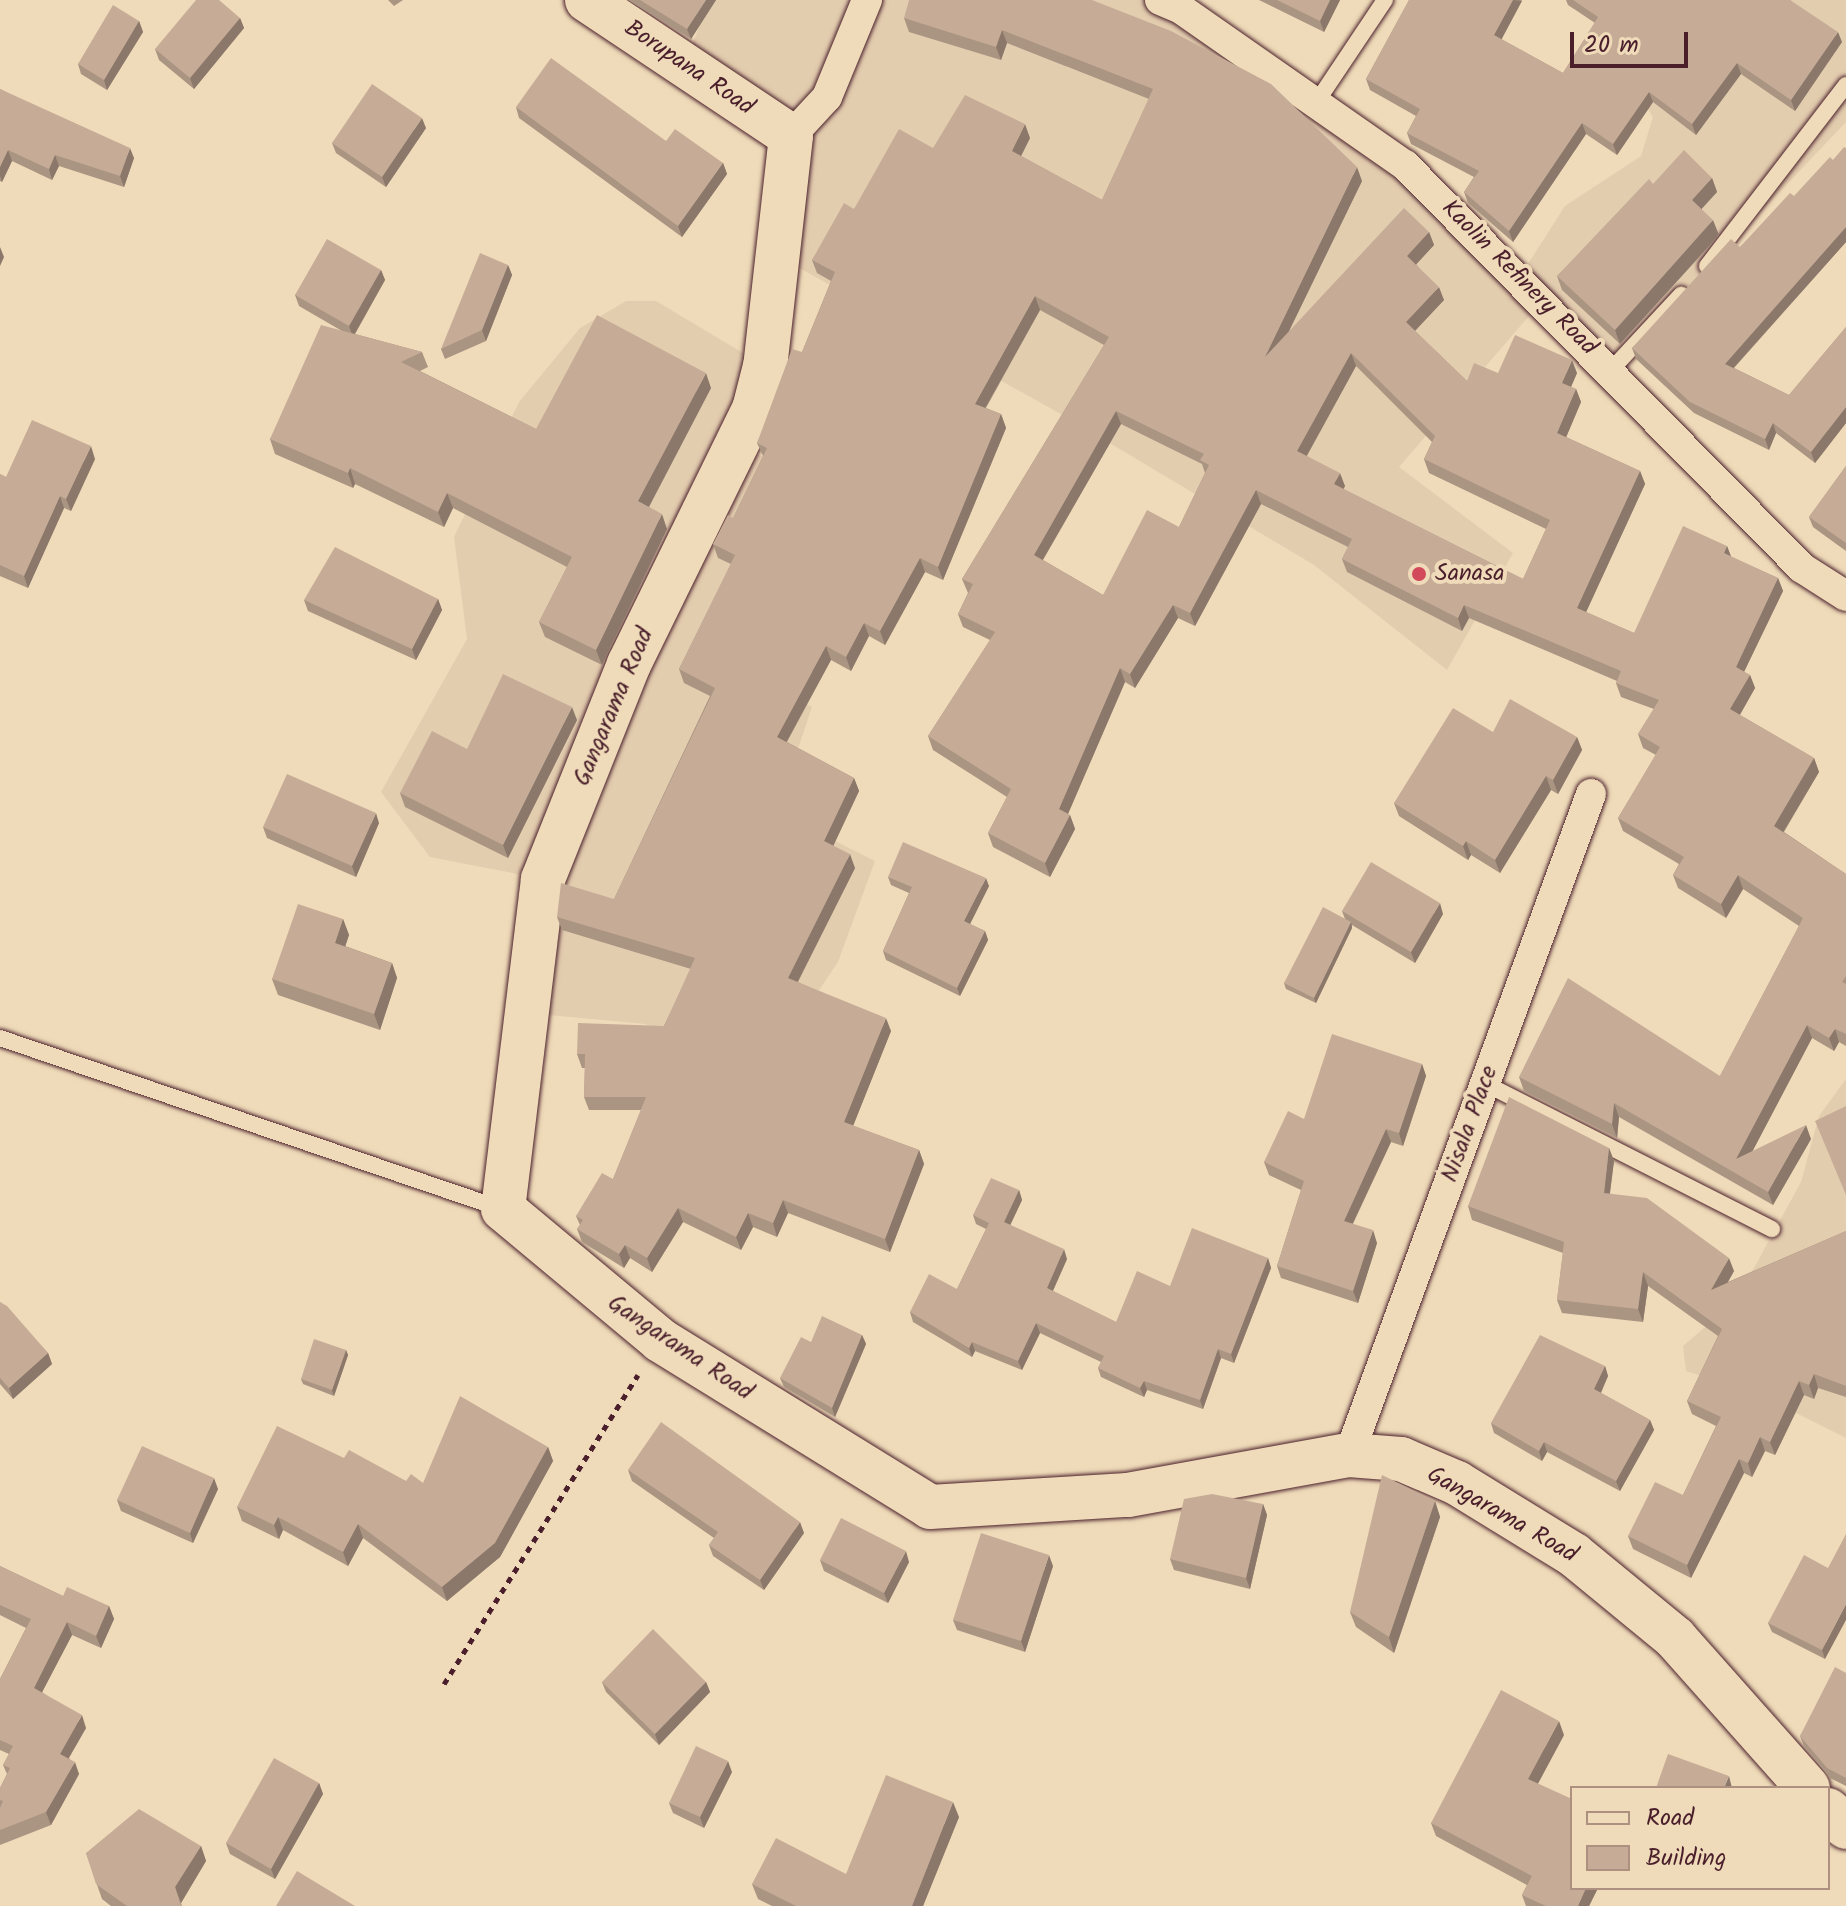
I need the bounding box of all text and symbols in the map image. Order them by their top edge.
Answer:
street label: Borupana Road [619,14,759,122]
scale bar [1574,16,1692,66]
text: 20 m [1584,26,1639,65]
street label: Kaolin Refinery Road [1435,194,1603,362]
place label: Sanasa [1435,560,1505,588]
marker: Sanasa [1410,565,1428,583]
street label: Gangarama Road [568,624,660,790]
street label: Nisala Place [1436,1062,1504,1186]
street label: Gangarama Road [602,1289,758,1407]
street label: Gangarama Road [1422,1460,1582,1570]
legend [1570,1786,1830,1890]
text: Road [1646,1799,1694,1838]
text: Building [1646,1839,1726,1878]

